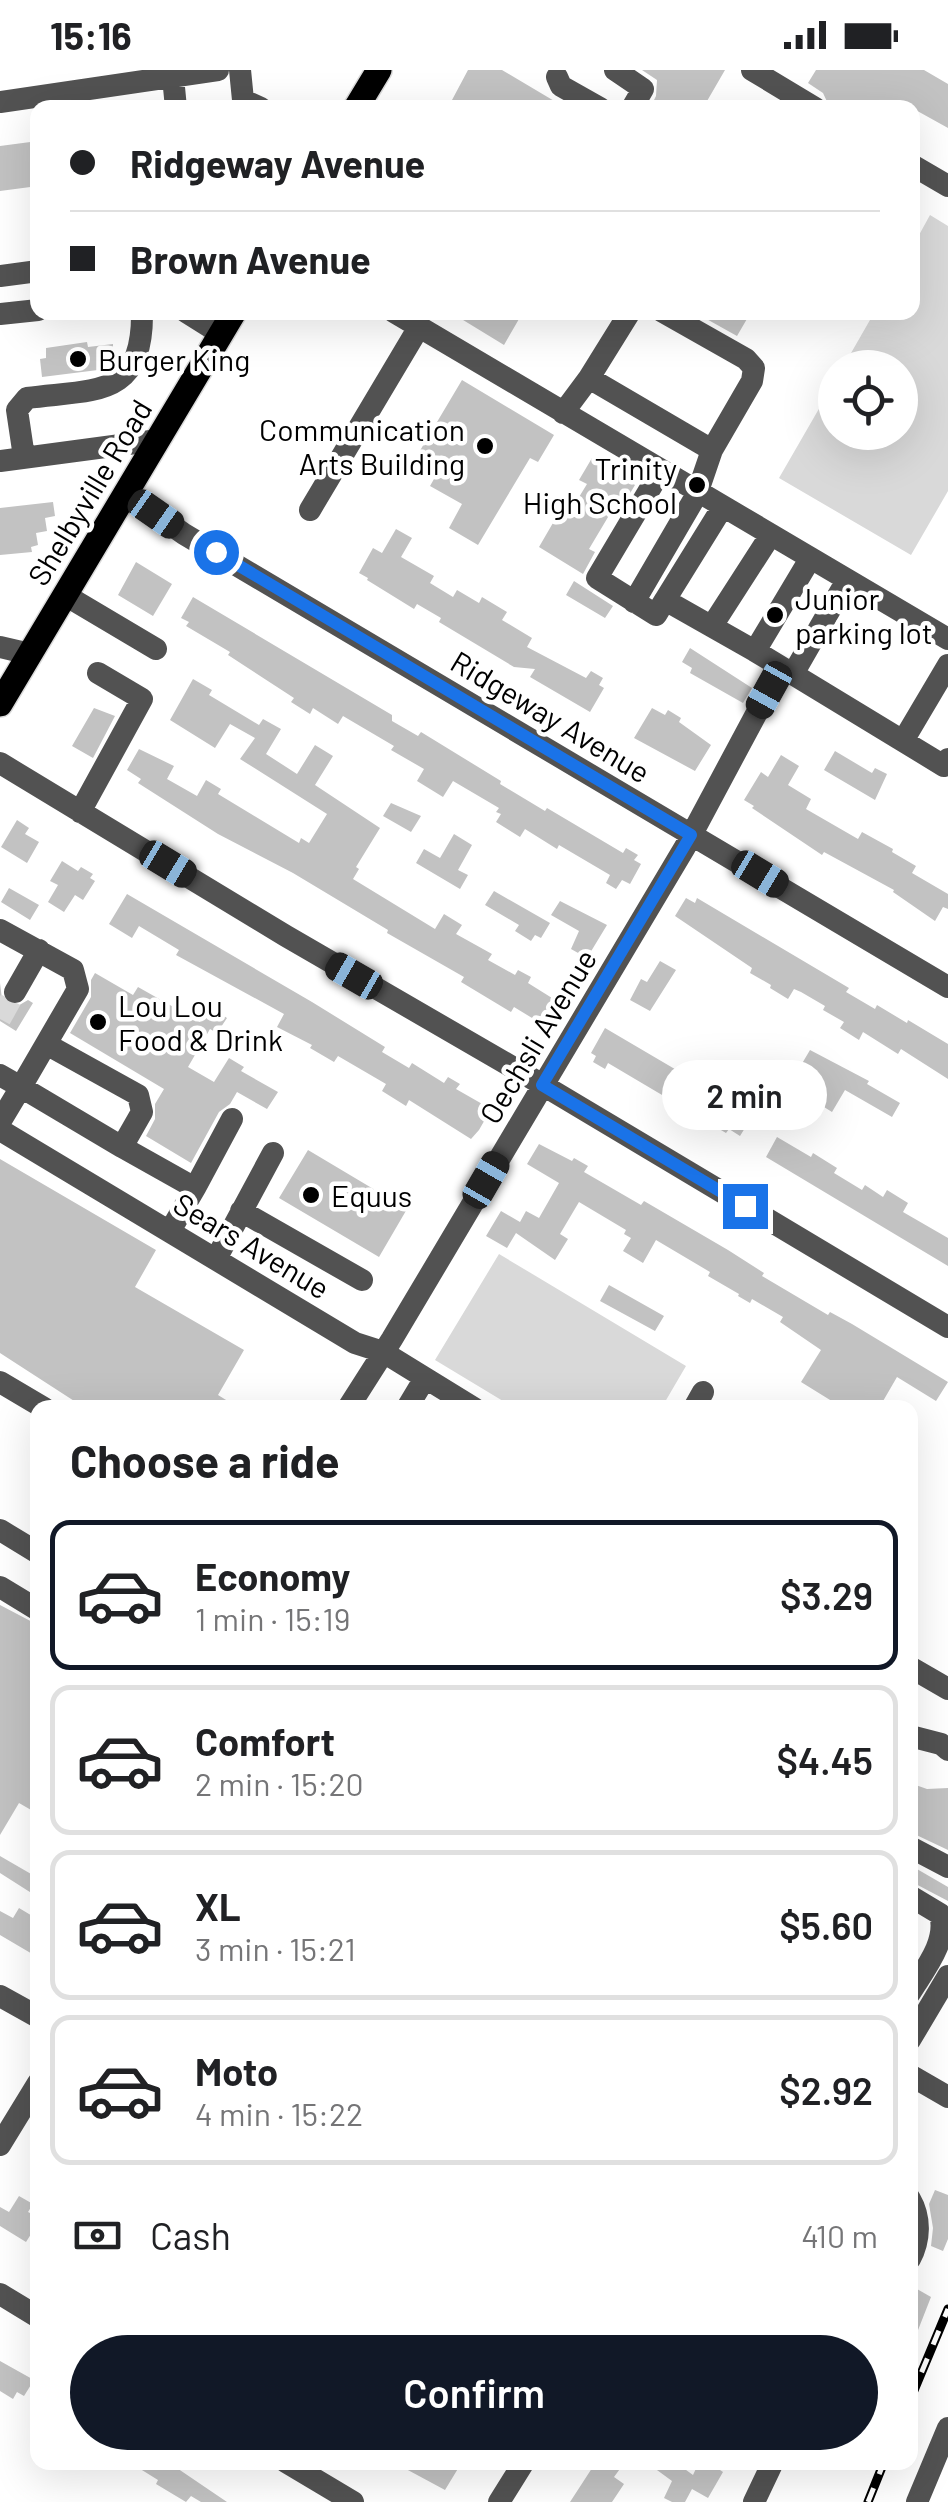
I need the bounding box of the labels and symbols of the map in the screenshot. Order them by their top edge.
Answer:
place label: Burger King [98,341,250,377]
marker: Burger King [67,348,89,370]
street label: Shelbyville Road [19,393,159,591]
place label: Communication Arts Building [259,411,465,481]
marker: Communication Arts Building [474,435,496,457]
place label: Trinity High School [523,450,677,520]
marker: Trinity High School [686,474,708,496]
car [123,485,189,543]
route start [194,530,239,575]
place label: Junior parking lot [795,580,933,650]
marker: Junior parking lot [764,604,786,626]
street label: Ridgeway Avenue [445,642,657,790]
car [741,656,797,724]
car [135,836,201,892]
car [727,846,793,902]
street label: Oechsli Avenue [471,942,603,1130]
car [321,948,387,1004]
place label: Lou Lou Food & Drink [118,987,283,1057]
marker: Lou Lou Food & Drink [87,1011,109,1033]
callout: 2 min [662,1061,828,1131]
car [458,1147,514,1213]
place label: Equus [331,1177,412,1213]
street label: Sears Avenue [168,1184,336,1306]
marker: Equus [300,1184,322,1206]
route end [723,1184,768,1229]

